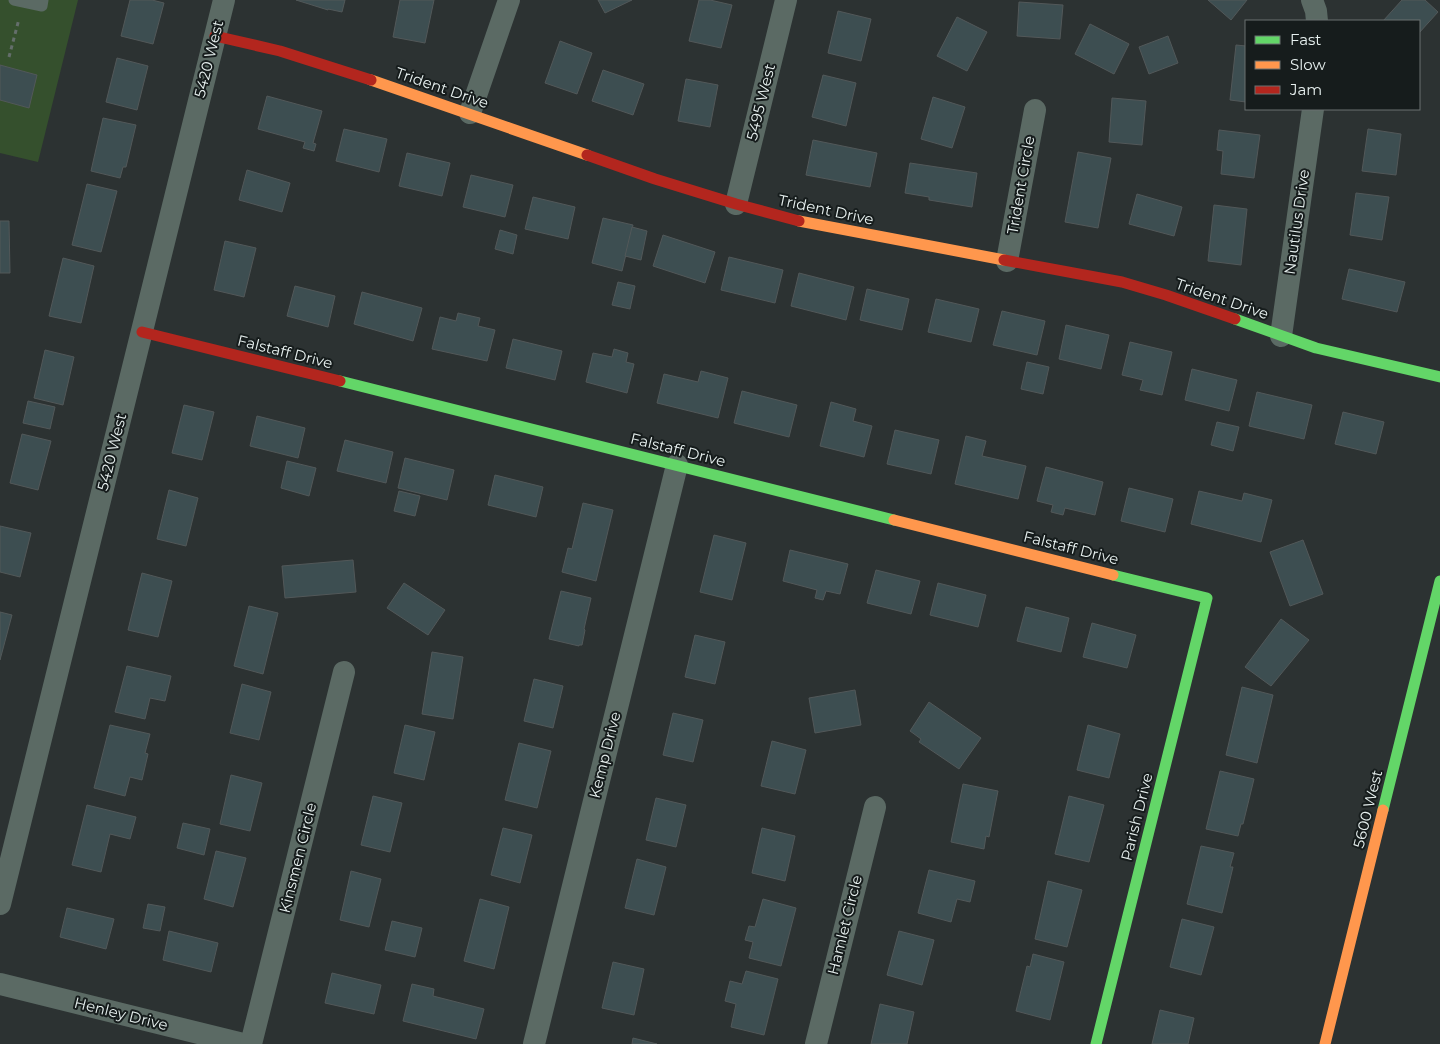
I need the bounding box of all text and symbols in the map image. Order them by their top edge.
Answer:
street label: 5420 West [190,18,227,100]
legend [1245,20,1420,110]
text: Fast [1290,30,1321,49]
text: Slow [1290,55,1326,74]
street label: 5495 West [742,62,779,142]
street label: Trident Drive [393,63,491,112]
text: Jam [1289,80,1322,99]
street label: Trident Circle [1002,134,1039,236]
street label: Nautilus Drive [1280,168,1313,276]
street label: Trident Drive [777,190,876,229]
street label: Trident Drive [1173,274,1271,323]
street label: Falstaff Drive [236,331,335,373]
street label: 5420 West [93,411,130,493]
street label: Falstaff Drive [629,429,728,471]
street label: Falstaff Drive [1022,527,1121,569]
street label: Kemp Drive [585,710,624,800]
street label: 5600 West [1349,768,1386,850]
street label: Parish Drive [1116,771,1157,863]
street label: Kinsmen Circle [275,801,320,915]
street label: Hamlet Circle [823,873,866,977]
street label: Henley Drive [72,993,170,1034]

